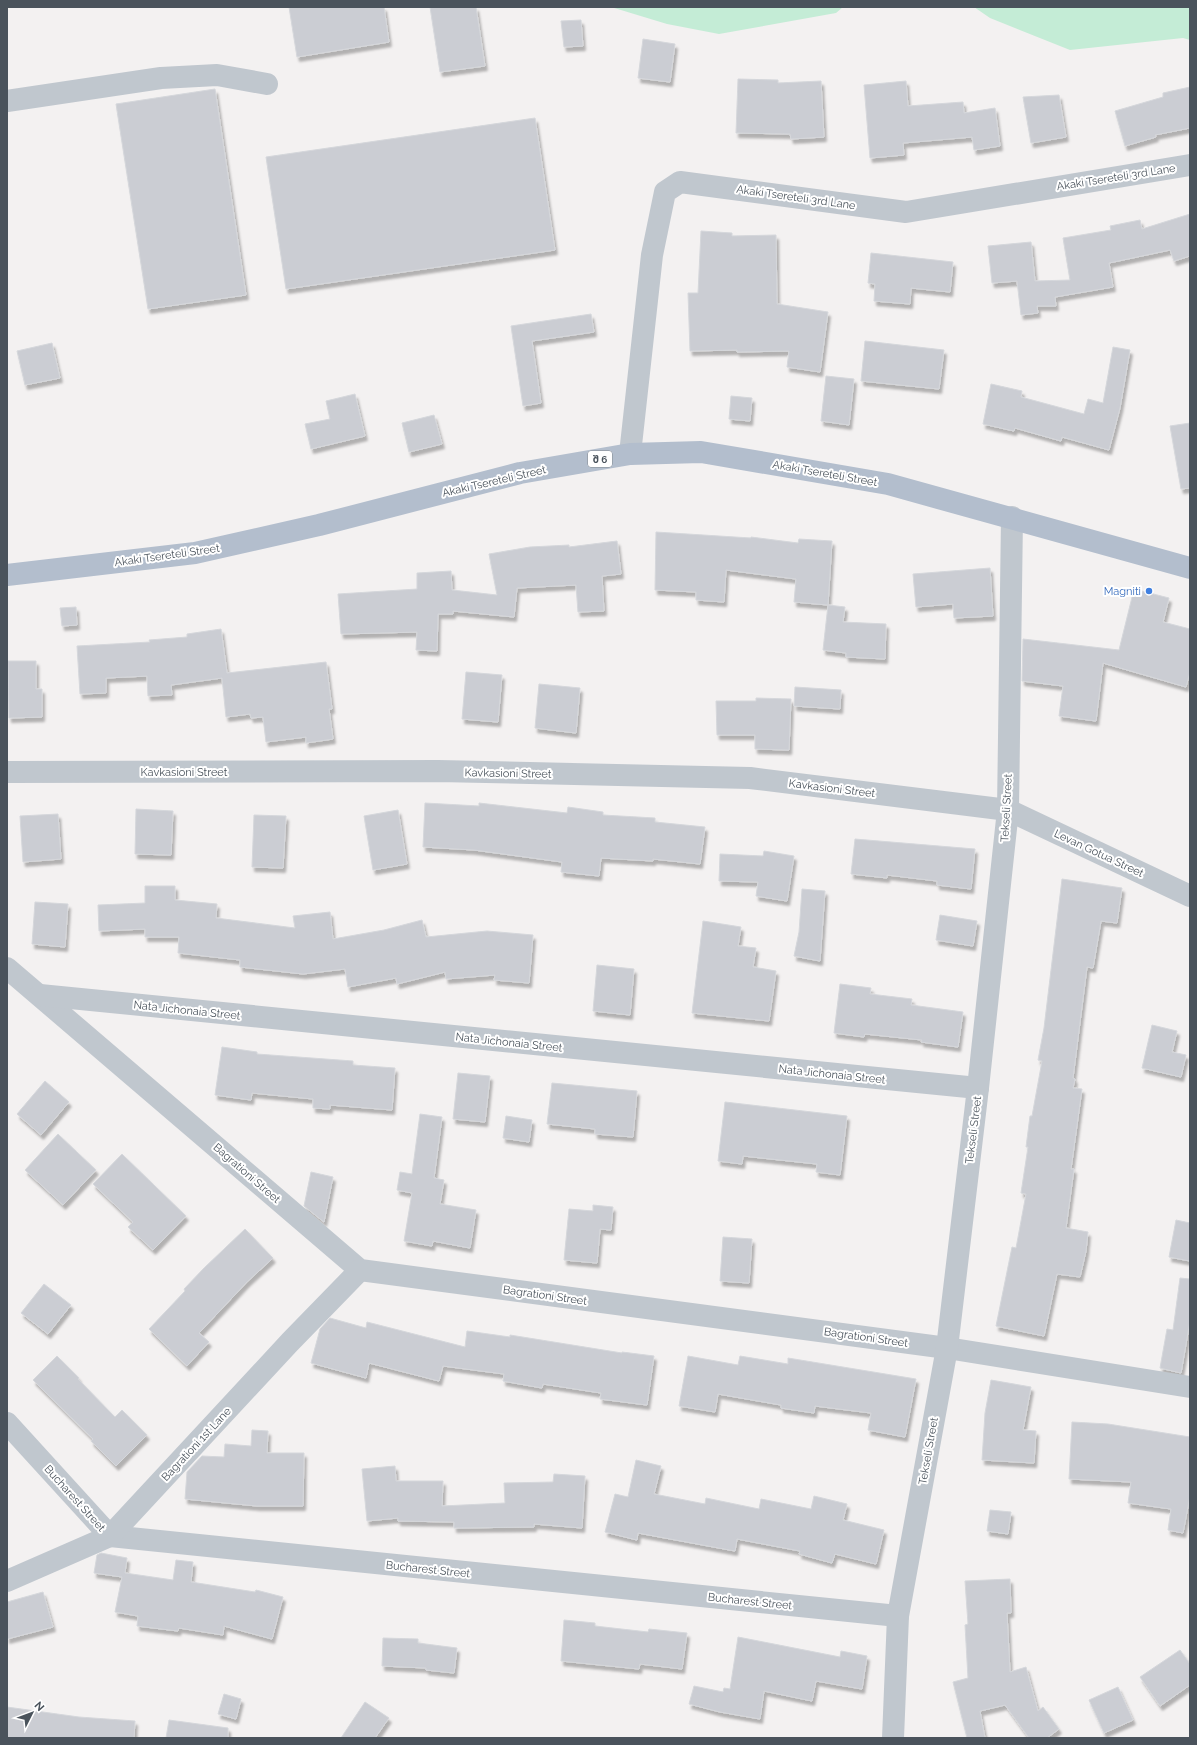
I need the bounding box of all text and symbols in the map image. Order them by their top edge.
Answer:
street label: Akaki Tsereteli 3rd Lane [1056,162,1177,193]
street label: Akaki Tsereteli 3rd Lane [736,183,857,212]
road number: შ 6 [588,451,612,467]
street label: Akaki Tsereteli Street [772,458,879,489]
street label: Akaki Tsereteli Street [441,463,548,500]
street label: Akaki Tsereteli Street [114,542,221,569]
place label: Magniti [1104,585,1141,598]
marker: Magniti [1144,586,1154,596]
street label: Kavkasioni Street [141,766,228,779]
street label: Kavkasioni Street [464,766,552,781]
street label: Tekseli Street [998,773,1015,842]
street label: Kavkasioni Street [788,777,876,800]
street label: Levan Gotua Street [1052,827,1146,880]
street label: Nata Jichonaia Street [133,998,241,1023]
street label: Nata Jichonaia Street [455,1030,563,1055]
street label: Nata Jichonaia Street [778,1062,886,1087]
street label: Tekseli Street [963,1095,984,1165]
street label: Bagrationi Street [210,1141,283,1206]
street label: Bagrationi Street [502,1283,588,1308]
street label: Bagrationi Street [823,1325,909,1350]
street label: Bagrationi 1st Lane [159,1404,234,1484]
street label: Tekseli Street [916,1416,941,1486]
street label: Bucharest Street [41,1462,108,1534]
street label: Bucharest Street [385,1559,471,1580]
street label: Bucharest Street [707,1591,793,1612]
north arrow [12,1693,52,1733]
text: N [31,1699,47,1714]

